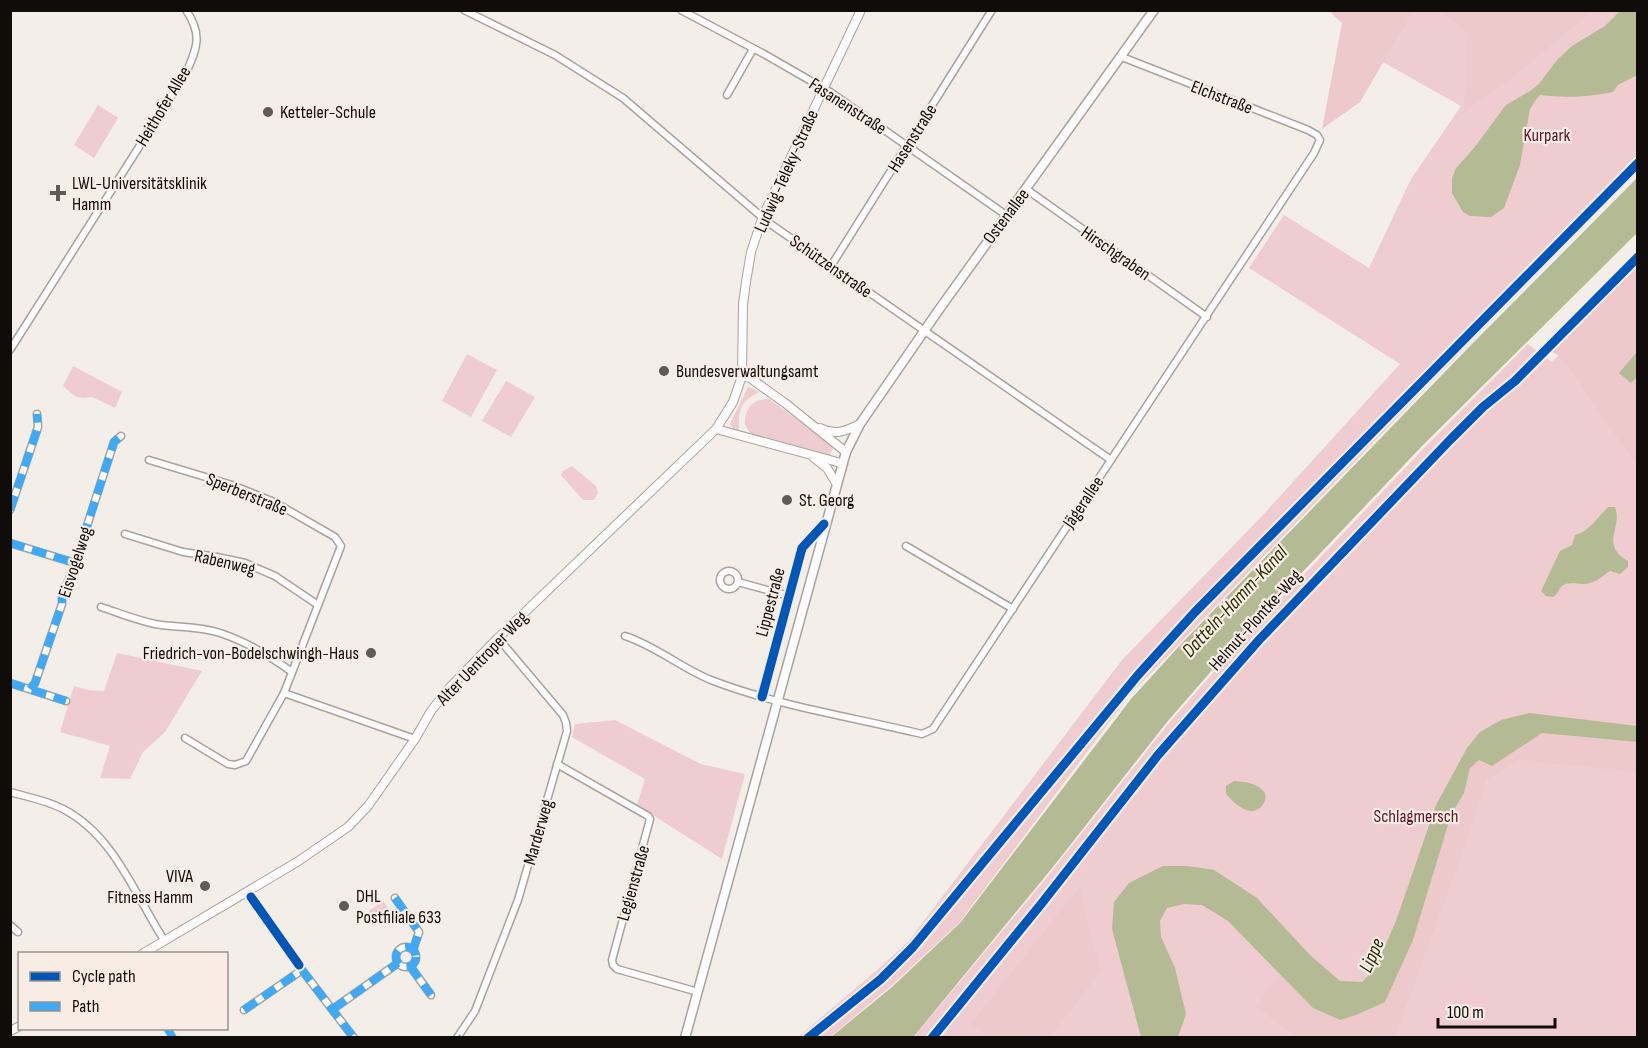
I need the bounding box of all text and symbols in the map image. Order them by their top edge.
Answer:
street label: Heithofer Allee [131,62,195,150]
street label: Fasanenstraße [805,74,890,139]
street label: Elchstraße [1188,76,1256,119]
street label: Hasenstraße [883,100,941,176]
place label: Ketteler-Schule [280,102,376,123]
marker: Ketteler-Schule [261,105,275,119]
street label: Ludwig-Teleky-Straße [750,107,823,236]
park label: Kurpark [1523,125,1571,146]
place label: LWL-Universitätsklinik Hamm [72,173,207,215]
marker: LWL-Universitätsklinik Hamm [49,184,67,202]
street label: Ostenallee [979,185,1034,248]
street label: Hirschgraben [1077,222,1155,285]
street label: Schützenstraße [786,230,876,302]
place label: Bundesverwaltungsamt [676,361,819,382]
marker: Bundesverwaltungsamt [657,364,671,378]
street label: Sperberstraße [203,469,290,520]
street label: Jägerallee [1058,472,1108,533]
place label: St. Georg [799,490,854,511]
marker: St. Georg [780,493,794,507]
street label: Eisvogelweg [54,524,97,600]
water label: Datteln-Hamm-Kanal [1177,540,1293,662]
street label: Rabenweg [192,545,257,580]
street label: Lippestraße [751,565,790,639]
street label: Helmut-Plontke-Weg [1205,566,1306,675]
street label: Alter Uentroper Weg [432,607,532,710]
place label: Friedrich-von-Bodelschwingh-Haus [143,643,359,664]
marker: Friedrich-von-Bodelschwingh-Haus [364,646,378,660]
street label: Marderweg [519,797,558,867]
park label: Schlagmersch [1373,806,1459,827]
street label: Legienstraße [613,843,654,923]
place label: VIVA Fitness Hamm [107,866,193,908]
marker: VIVA Fitness Hamm [198,879,212,893]
place label: DHL Postfiliale 633 [356,886,441,928]
marker: DHL Postfiliale 633 [337,899,351,913]
water label: Lippe [1354,934,1390,976]
legend [18,952,228,1030]
text: Cycle path [72,966,136,987]
scale bar [1438,991,1555,1029]
text: Path [72,996,100,1017]
text: 100 m [1447,1002,1484,1023]

